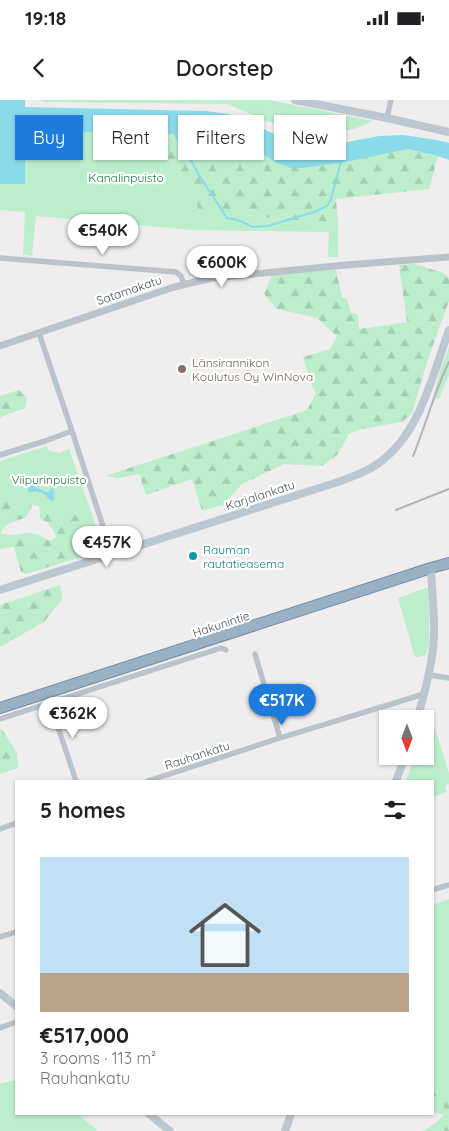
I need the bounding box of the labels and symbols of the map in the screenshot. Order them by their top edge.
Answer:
park label: Kanalinpuisto [88,170,164,185]
pin: €540K [68,214,138,256]
pin: €600K [187,246,257,288]
street label: Satamakatu [94,272,164,308]
place label: Länsirannikon Koulutus Oy WinNova [192,355,313,384]
marker: Länsirannikon Koulutus Oy WinNova [176,363,188,375]
park label: Viipurinpuisto [12,472,86,487]
street label: Karjalankatu [223,477,297,513]
pin: €457K [72,526,142,568]
place label: Rauman rautatieasema [203,542,284,571]
marker: Rauman rautatieasema [187,550,199,562]
street label: Hakunintie [191,608,252,640]
pin: €517K [247,684,317,726]
pin: €362K [38,696,108,739]
north arrow [379,710,434,765]
street label: Rauhankatu [163,737,231,773]

